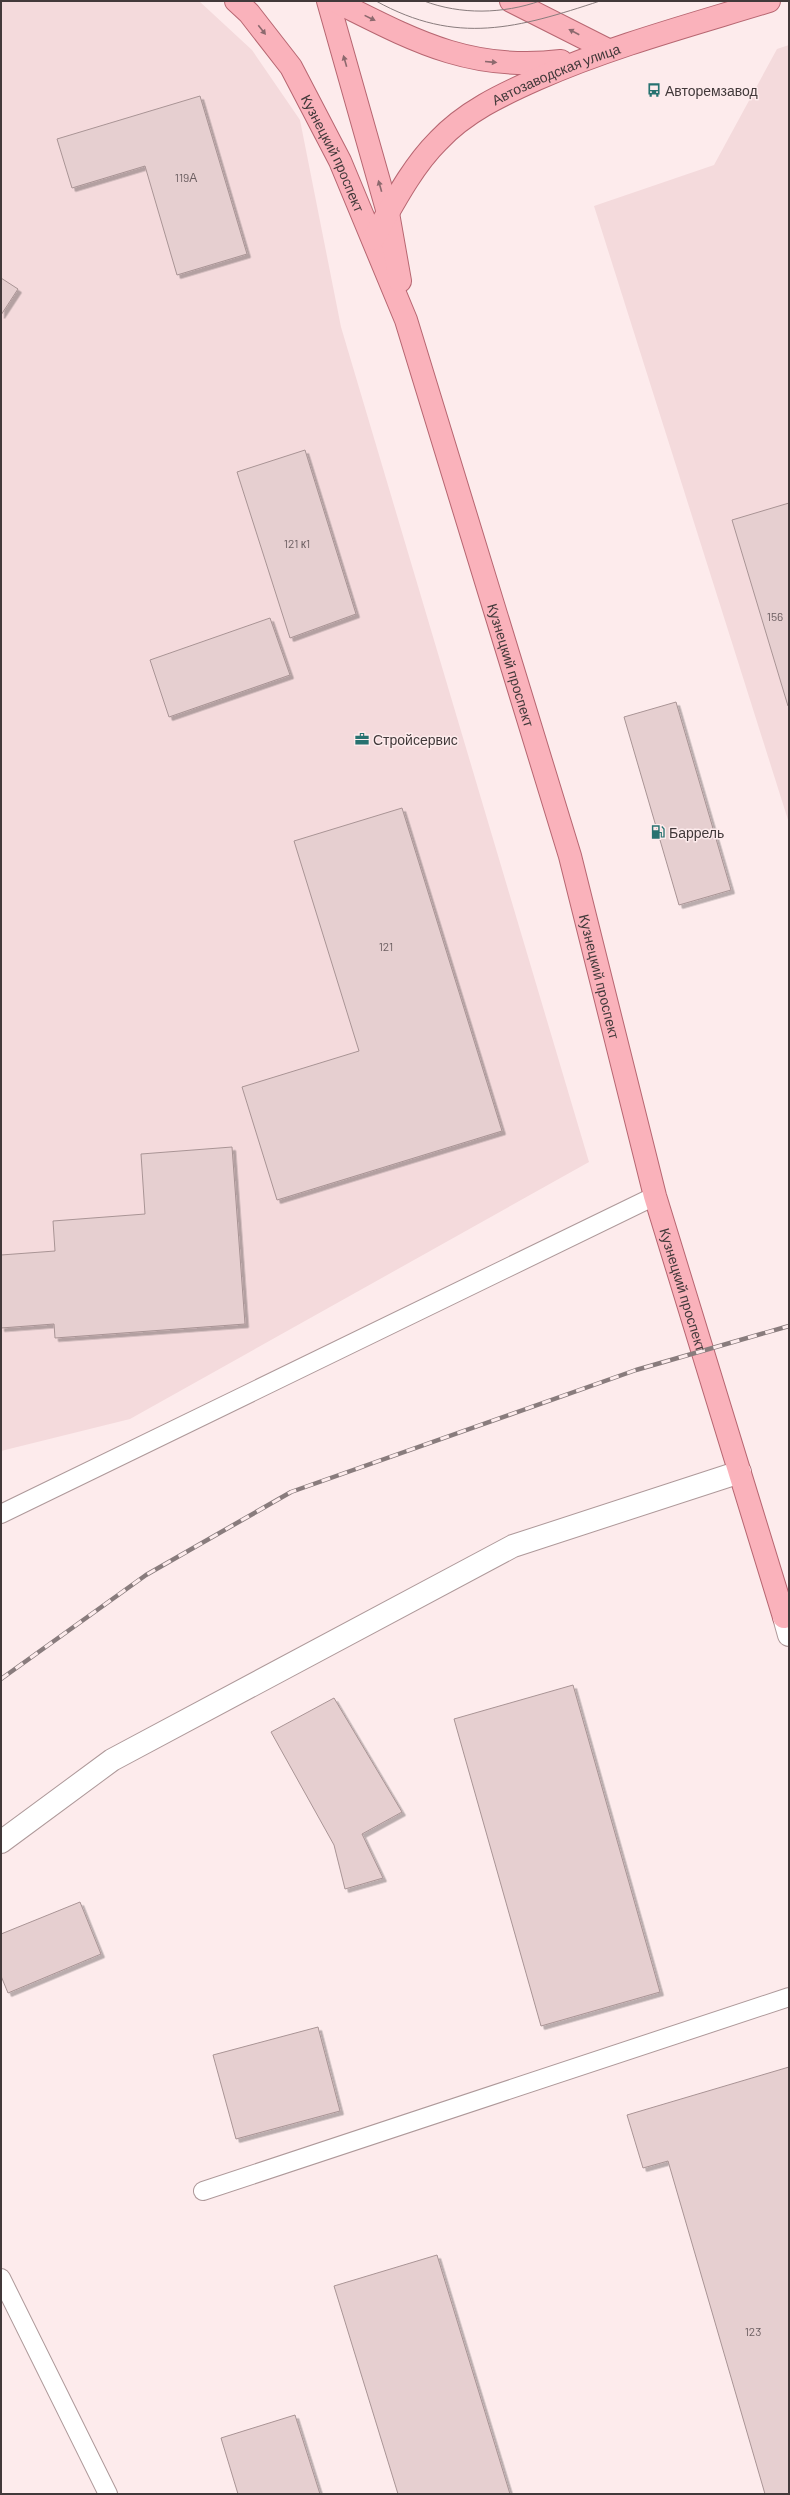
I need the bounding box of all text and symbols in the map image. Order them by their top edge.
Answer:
one-way arrow [364,15,375,22]
one-way arrow [258,25,266,36]
one-way arrow [568,29,579,35]
street label: Автозаводская улица [488,39,622,108]
one-way arrow [342,54,348,66]
one-way arrow [485,58,497,65]
bus stop icon: Авторемзавод [646,82,662,98]
place label: Авторемзавод [665,82,758,99]
street label: Кузнецкий проспект [298,91,369,215]
house number: 119А [175,170,197,184]
one-way arrow [377,179,383,191]
house number: 121 к1 [284,536,310,550]
street label: Кузнецкий проспект [485,601,539,729]
house number: 156 [767,609,783,623]
office icon: Стройсервис [354,731,370,747]
place label: Стройсервис [373,731,458,748]
fuel station icon: Баррель [650,824,666,840]
place label: Баррель [669,824,724,841]
street label: Кузнецкий проспект [576,912,624,1041]
house number: 121 [379,939,393,953]
street label: Кузнецкий проспект [657,1226,711,1354]
house number: 123 [745,2324,761,2338]

